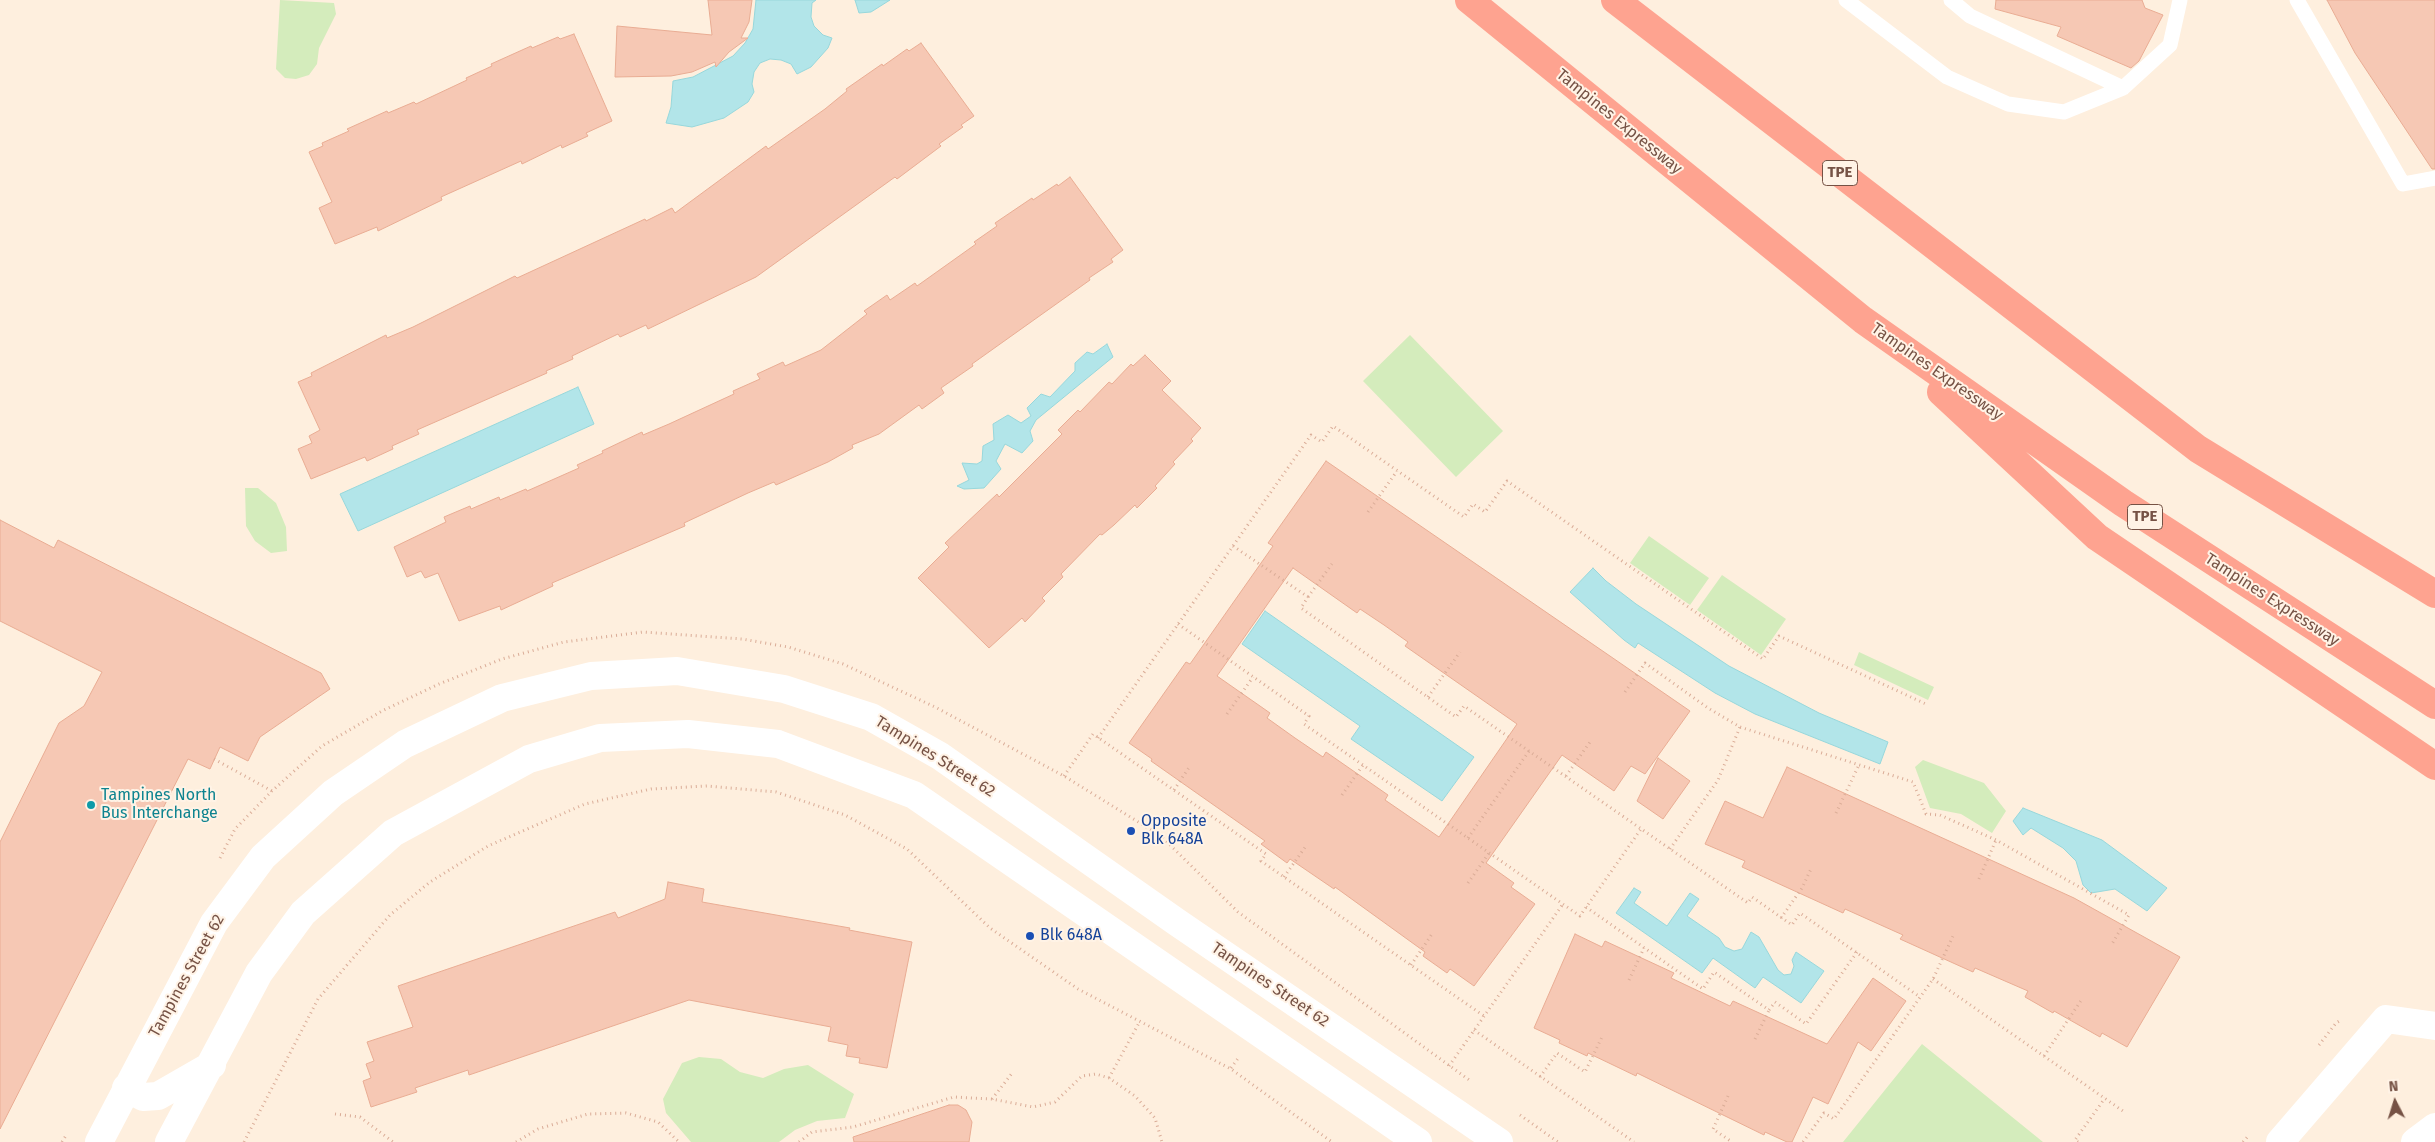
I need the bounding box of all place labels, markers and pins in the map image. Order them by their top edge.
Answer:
place label: Tampines North Bus Interchange [101,786,218,824]
marker: Tampines North Bus Interchange [85,799,97,811]
place label: Opposite Blk 648A [1141,812,1207,850]
marker: Opposite Blk 648A [1125,825,1137,837]
place label: Blk 648A [1040,926,1102,946]
marker: Blk 648A [1024,930,1036,942]

